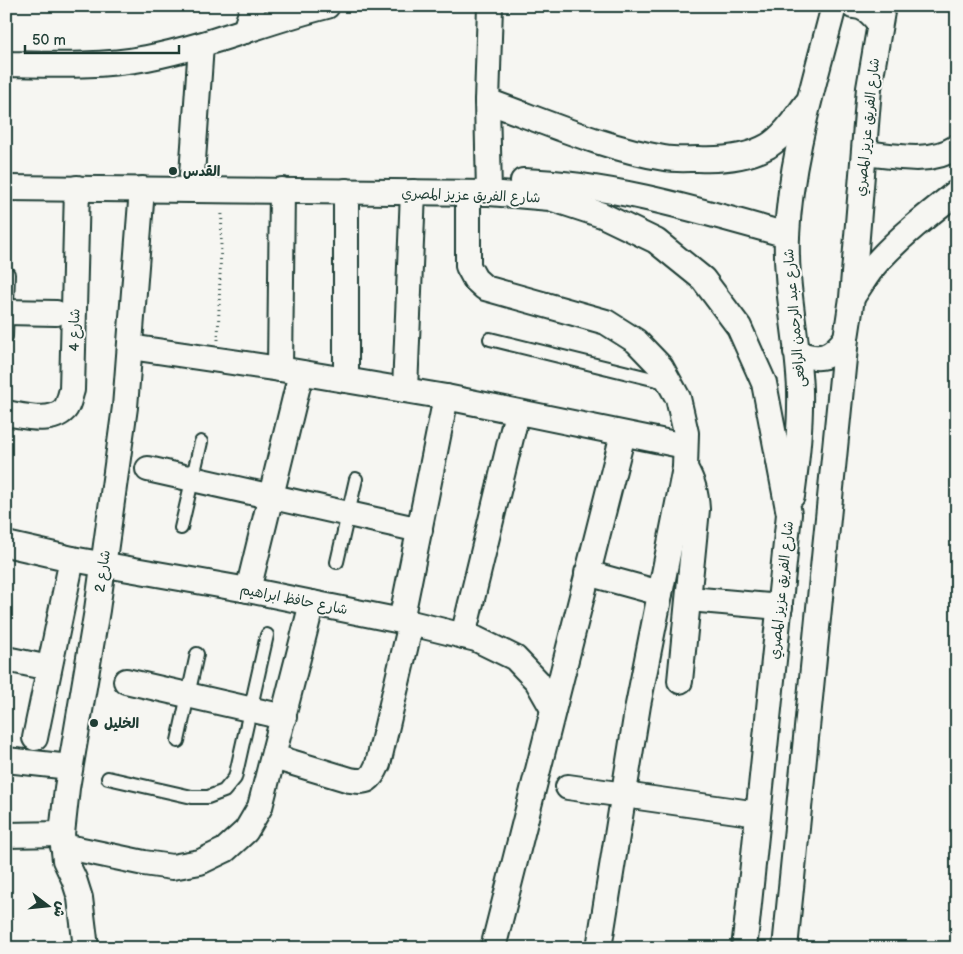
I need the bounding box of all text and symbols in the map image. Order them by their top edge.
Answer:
scale bar [25,22,179,54]
text: 50 m [32,31,66,50]
street label: شارع الفريق عزيز المصري [852,57,885,197]
place label: القدس [183,163,221,180]
marker: القدس [167,165,179,177]
street label: شارع الفريق عزيز المصري [401,185,541,208]
street label: شارع عبد الرحمن الرافعى [780,248,810,388]
street label: شارع 4 [66,309,84,351]
street label: شارع الفريق عزيز المصري [766,520,799,660]
street label: شارع 2 [91,549,115,593]
street label: شارع حافظ ابراهيم [238,581,349,620]
place label: الخليل [104,715,140,732]
marker: الخليل [88,717,100,729]
north arrow [22,882,72,932]
text: ش [50,900,70,919]

